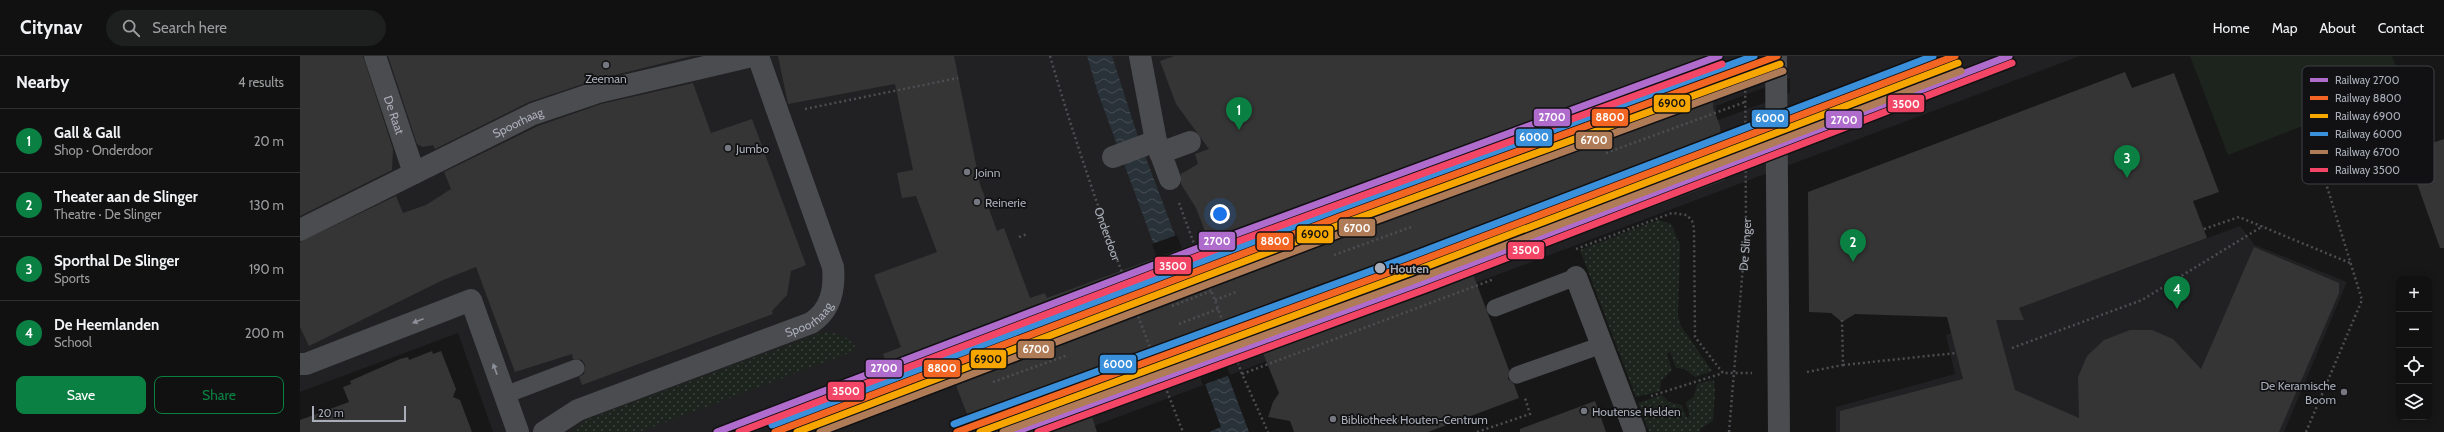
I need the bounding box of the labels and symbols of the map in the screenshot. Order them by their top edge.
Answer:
marker: Zeeman [601,60,611,70]
legend [2302,66,2434,184]
place label: Zeeman [585,71,627,86]
text: Railway 2700 [2335,73,2400,87]
text: Railway 8800 [2335,91,2402,105]
street label: De Raat [381,93,408,136]
line badge: 6900 [1653,94,1691,113]
line badge: 3500 [1887,94,1925,113]
text: 6900 [1658,96,1686,110]
pin: 1 [1226,97,1252,130]
text: 3500 [1892,97,1920,111]
street label: Spoorhaag [490,103,546,141]
line badge: 2700 [1533,108,1571,127]
line badge: 8800 [1591,108,1629,127]
line badge: 6000 [1751,109,1789,128]
text: Railway 6900 [2335,109,2401,123]
text: 2700 [1539,110,1566,124]
text: 8800 [1596,110,1625,124]
line badge: 2700 [1825,110,1863,129]
text: 6000 [1755,111,1785,125]
text: 2700 [1831,113,1858,127]
text: Railway 6000 [2335,127,2402,141]
line badge: 6000 [1515,128,1553,147]
text: 6000 [1519,130,1549,144]
line badge: 6700 [1575,131,1613,150]
text: 6700 [1580,133,1608,147]
place label: Jumbo [735,141,769,156]
marker: Jumbo [723,143,733,153]
pin: 3 [2114,145,2140,178]
text: Railway 6700 [2335,145,2400,159]
text: Railway 3500 [2335,163,2400,177]
place label: Joinn [974,165,1001,180]
marker: Joinn [962,167,972,177]
place label: Reinerie [985,195,1026,210]
marker: Reinerie [972,197,982,207]
your location [1210,204,1230,224]
street label: Onderdoor [1092,205,1125,263]
line badge: 6700 [1338,218,1376,237]
street label: De Slinger [1735,218,1754,271]
text: 6700 [1343,221,1371,235]
line badge: 6900 [1296,225,1334,244]
text: 6900 [1301,227,1329,241]
pin: 2 [1840,229,1866,262]
line badge: 2700 [1198,231,1236,251]
line badge: 8800 [1256,232,1294,251]
text: 2700 [1204,234,1231,248]
text: 8800 [1261,234,1290,248]
line badge: 3500 [1507,241,1545,260]
text: 3500 [1512,243,1540,257]
line badge: 3500 [1154,256,1192,275]
text: 3500 [1159,259,1187,273]
marker: Houten [1373,261,1387,275]
place label: Houten [1390,261,1429,276]
pin: 4 [2164,276,2190,309]
street label: Spoorhaag [783,298,836,340]
one-way arrow [411,318,423,324]
line badge: 6700 [1017,340,1055,359]
text: 6700 [1022,342,1050,356]
line badge: 6900 [970,349,1007,369]
text: 6900 [974,352,1002,366]
line badge: 6000 [1099,354,1137,374]
text: 6000 [1103,357,1133,371]
line badge: 2700 [865,359,903,378]
line badge: 8800 [923,359,961,378]
text: 2700 [871,361,898,375]
text: 8800 [928,361,957,375]
one-way arrow [492,363,498,375]
place label: De Keramische Boom [2260,378,2336,407]
line badge: 3500 [827,381,865,401]
text: 3500 [832,384,860,398]
marker: De Keramische Boom [2339,387,2349,397]
scale bar [312,404,406,423]
place label: Houtense Helden [1592,404,1681,419]
marker: Houtense Helden [1579,406,1589,416]
place label: Bibliotheek Houten-Centrum [1341,412,1488,427]
marker: Bibliotheek Houten-Centrum [1328,414,1338,424]

